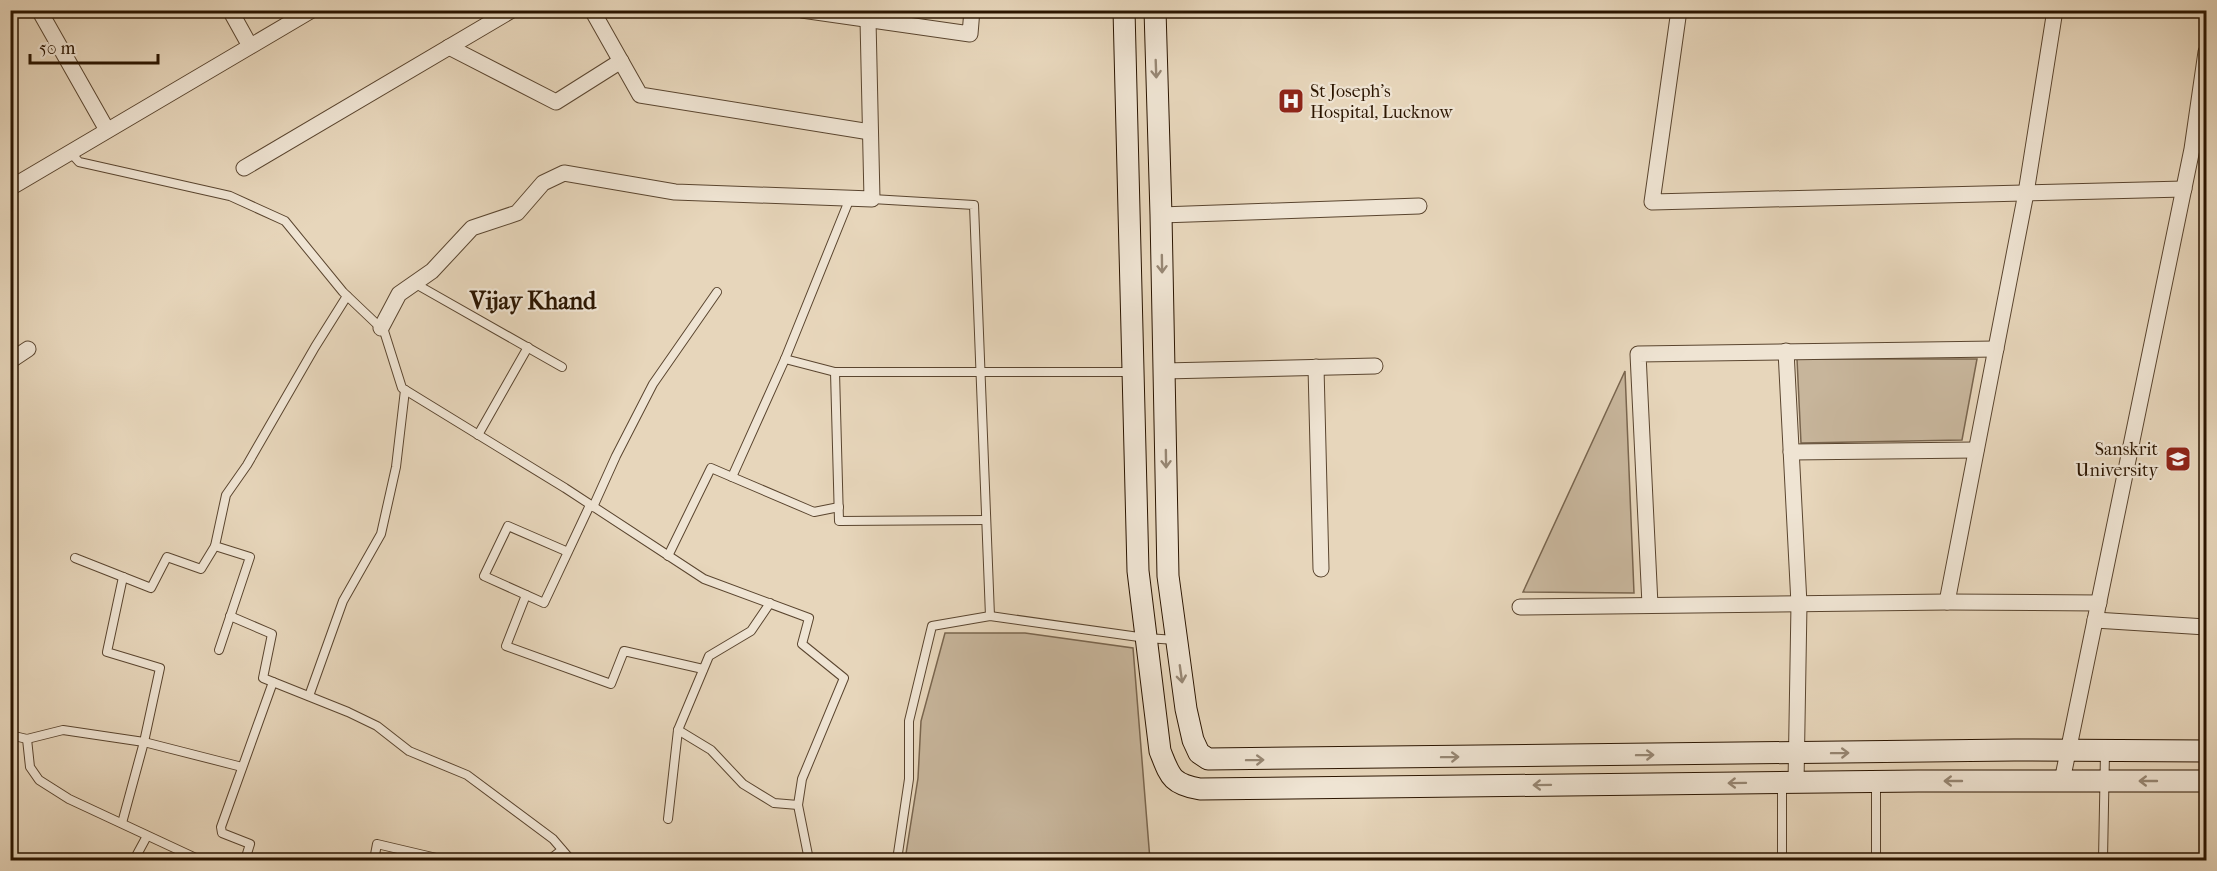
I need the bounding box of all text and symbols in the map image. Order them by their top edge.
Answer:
scale bar [30,27,158,65]
text: 50 m [39,38,76,59]
one-way arrow [1151,58,1162,78]
place label: St Joseph's Hospital, Lucknow [1310,81,1453,123]
hospital icon: St Joseph's Hospital, Lucknow [1276,86,1306,116]
one-way arrow [1156,253,1168,273]
district label: Vijay Khand [469,287,597,315]
place label: Sanskrit University [2075,439,2159,481]
school or university icon: Sanskrit University [2163,444,2193,474]
one-way arrow [1160,448,1171,468]
one-way arrow [1176,663,1187,683]
one-way arrow [1829,747,1849,758]
one-way arrow [1634,749,1654,761]
one-way arrow [1439,751,1459,763]
one-way arrow [1244,754,1264,766]
one-way arrow [1944,775,1964,787]
one-way arrow [2139,775,2159,787]
one-way arrow [1728,777,1748,789]
one-way arrow [1533,779,1553,791]

